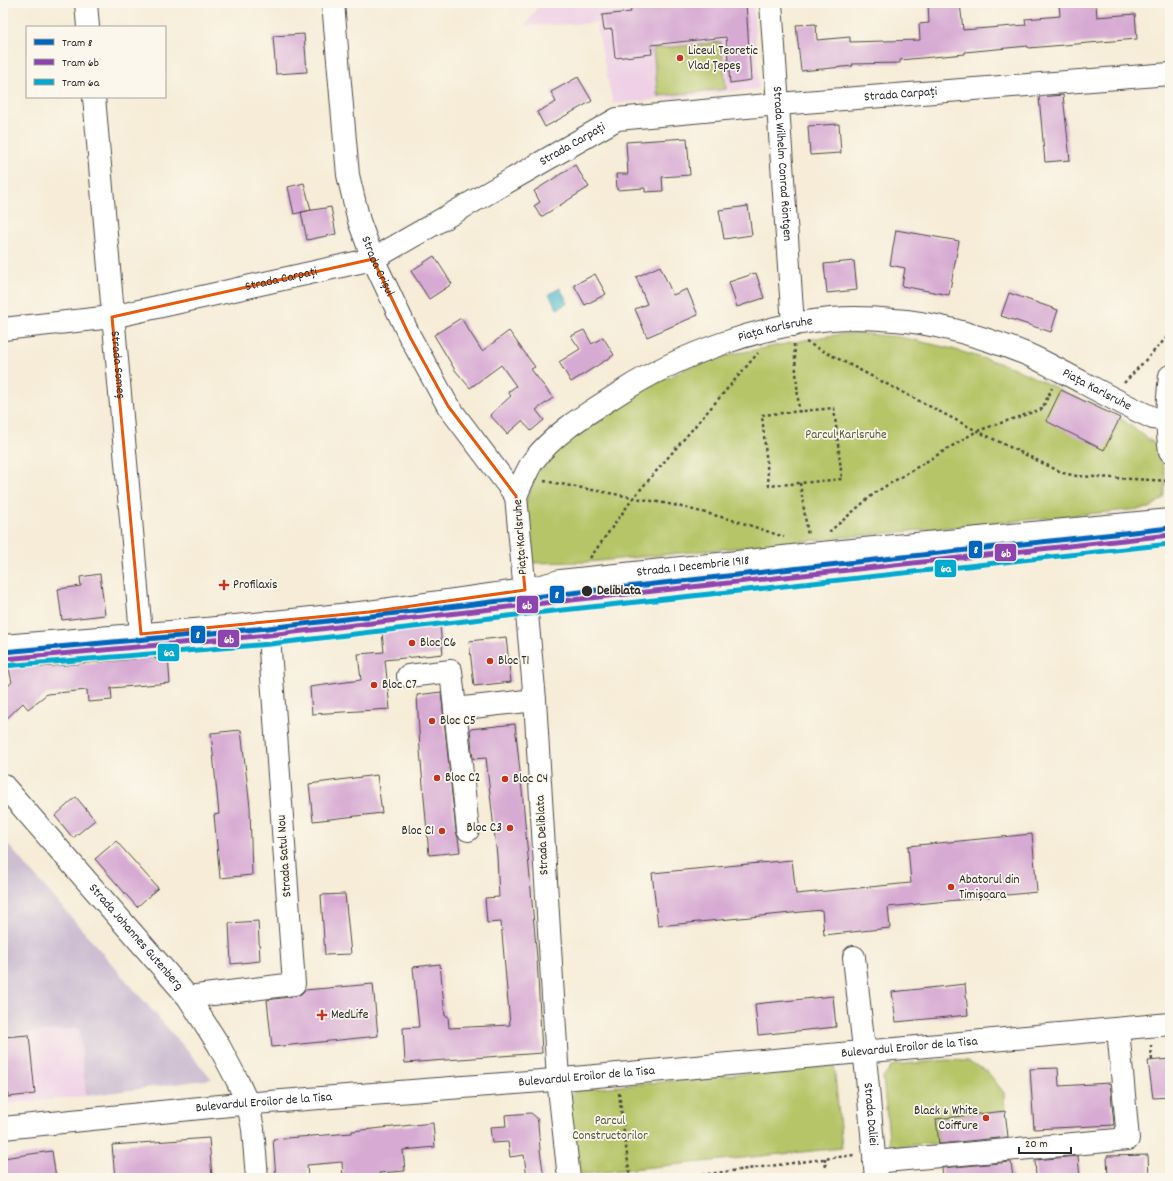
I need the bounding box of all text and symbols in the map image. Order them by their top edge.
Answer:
legend [26,26,166,98]
text: Tram 8 [62,35,93,52]
place label: Liceul Teoretic Vlad Țepeș [688,42,758,76]
marker: Liceul Teoretic Vlad Țepeș [675,53,685,63]
text: Tram 6b [62,55,99,72]
text: Tram 6a [62,75,100,92]
street label: Strada Carpați [863,82,939,107]
street label: Strada Wilhelm Conrad Röntgen [767,86,797,242]
street label: Strada Carpați [536,118,610,171]
street label: Strada Crișul [356,233,399,300]
street label: Strada Carpați [243,262,320,297]
street label: Piața Karlsruhe [736,312,814,347]
street label: Strada Someș [105,330,130,400]
street label: Piața Karlsruhe [1059,364,1135,416]
park label: Parcul Karlsruhe [805,426,887,445]
street label: Piața Karlsruhe [509,498,533,575]
line badge: 8 [968,540,983,559]
text: 8 [974,543,979,559]
line badge: 6b [994,543,1017,562]
text: 6b [1001,547,1011,563]
street label: Strada 1 Decembrie 1918 [636,551,750,582]
line badge: 6a [934,559,957,578]
text: 6a [941,562,952,578]
place label: Profilaxis [233,576,277,595]
marker: Profilaxis [218,579,230,591]
place label: Deliblata [597,582,642,601]
marker: Deliblata [580,584,594,598]
line badge: 8 [549,585,565,604]
text: 8 [555,588,560,604]
line badge: 6b [516,595,539,614]
text: 6b [522,599,532,615]
line badge: 8 [190,625,206,644]
text: 8 [196,628,201,644]
line badge: 6b [217,629,240,648]
text: 6b [224,633,234,649]
place label: Bloc C6 [420,634,456,653]
marker: Bloc C6 [407,638,417,648]
line badge: 6a [157,643,180,662]
text: 6a [164,646,175,662]
place label: Bloc T1 [498,652,529,671]
marker: Bloc T1 [485,656,495,666]
place label: Bloc C7 [382,676,417,695]
marker: Bloc C7 [369,680,379,690]
place label: Bloc C5 [440,712,476,731]
marker: Bloc C5 [427,716,437,726]
place label: Bloc C2 [445,769,480,788]
place label: Bloc C4 [513,770,548,789]
marker: Bloc C2 [432,773,442,783]
marker: Bloc C4 [500,774,510,784]
street label: Strada Deliblata [531,794,555,876]
street label: Strada Satul Nou [273,814,297,898]
place label: Bloc C3 [467,819,502,838]
place label: Bloc C1 [401,822,434,841]
marker: Bloc C3 [505,823,515,833]
marker: Bloc C1 [437,826,447,836]
place label: Abatorul din Timișoara [959,871,1019,905]
street label: Strada Johannes Gutenberg [84,880,188,995]
marker: Abatorul din Timișoara [946,882,956,892]
place label: MedLife [331,1006,369,1025]
marker: MedLife [316,1009,328,1021]
street label: Bulevardul Eroilor de la Tisa [840,1032,979,1063]
street label: Bulevardul Eroilor de la Tisa [518,1061,657,1092]
street label: Strada Daliei [858,1082,883,1147]
street label: Bulevardul Eroilor de la Tisa [195,1088,333,1118]
place label: Black & White Coiffure [914,1102,978,1136]
park label: Parcul Constructorilor [572,1112,648,1146]
marker: Black & White Coiffure [981,1113,991,1123]
scale bar [1019,1129,1071,1155]
text: 20 m [1025,1136,1048,1153]

